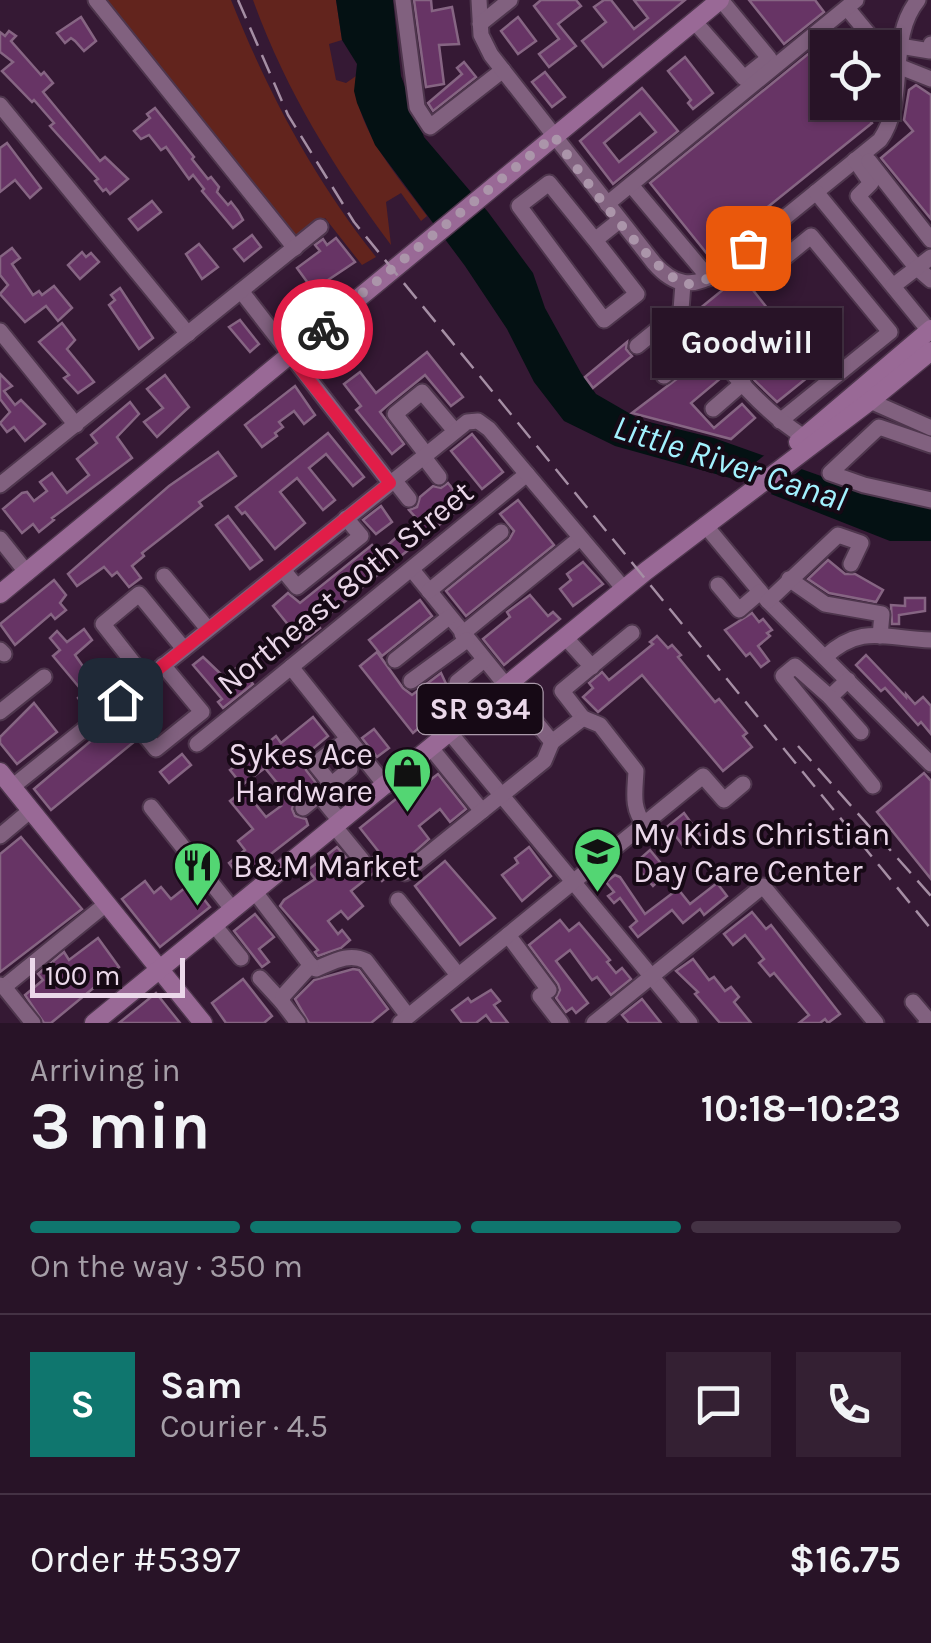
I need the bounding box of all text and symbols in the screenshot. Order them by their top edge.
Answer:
map controls [810,30,900,120]
button: locate [810,30,900,120]
pin [706,206,791,291]
icon: bag [721,221,776,276]
courier [273,279,373,379]
icon: bike [296,302,351,357]
callout: Goodwill [653,308,843,378]
text: Goodwill [681,324,813,361]
water label: Little River Canal [608,406,852,520]
street label: Northeast 80th Street [210,473,480,703]
pin [78,658,163,743]
icon: home [93,673,148,728]
road number: SR 934 [418,684,542,734]
place label: Sykes Ace Hardware [229,736,373,810]
shop icon: Sykes Ace Hardware [382,746,434,814]
place label: My Kids Christian Day Care Center [633,816,890,890]
school or university icon: My Kids Christian Day Care Center [572,826,624,894]
restaurant icon: B&M Market [172,840,224,908]
place label: B&M Market [233,848,420,885]
scale bar [30,953,185,998]
text: 100 m [45,959,120,992]
text: Arriving in [30,1052,181,1089]
text: 10:18–10:23 [701,1086,901,1131]
text: 3 min [30,1088,210,1164]
text: On the way · 350 m [30,1248,303,1285]
button: chat [666,1352,771,1457]
button: phone [796,1352,901,1457]
text: Sam [160,1363,243,1408]
text: S [70,1382,95,1427]
text: Courier · 4.5 [160,1408,328,1445]
text: Order #5397 [30,1537,241,1582]
text: $16.75 [789,1537,901,1582]

